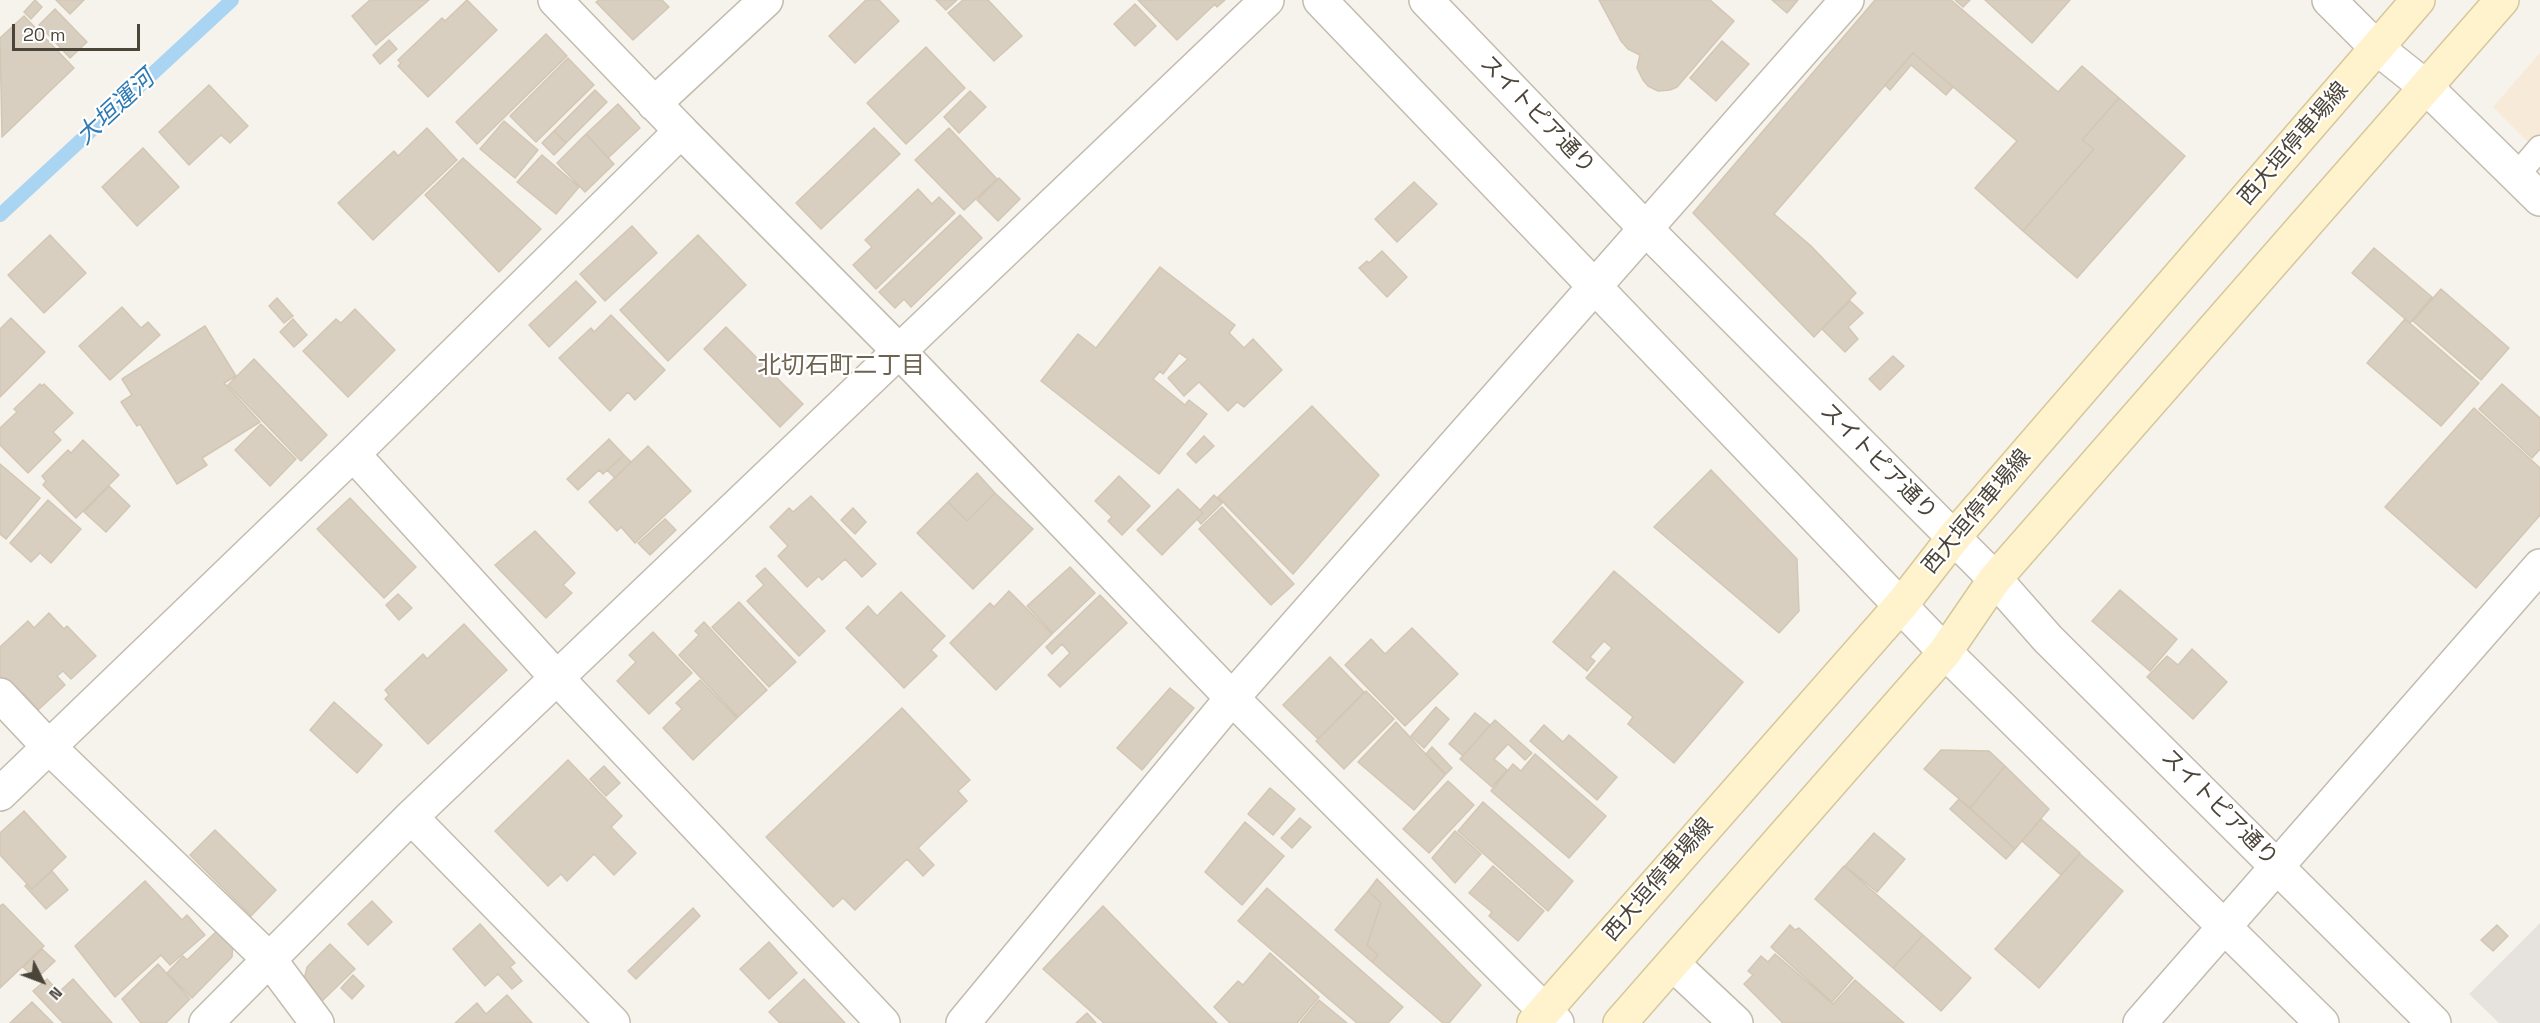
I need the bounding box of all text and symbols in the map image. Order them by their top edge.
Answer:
scale bar [15,12,142,50]
text: 20 m [23,23,66,46]
street label: スイトピア通り [1474,50,1600,180]
water label: 大垣運河 [71,65,161,151]
street label: 西大垣停車場線 [2234,77,2354,211]
district label: 北切石町二丁目 [757,352,925,380]
street label: スイトピア通り [1814,398,1942,526]
street label: 西大垣停車場線 [1917,445,2037,579]
street label: スイトピア通り [2155,744,2283,872]
street label: 西大垣停車場線 [1599,813,1719,947]
north arrow [12,951,72,1011]
text: N [44,982,67,1004]

